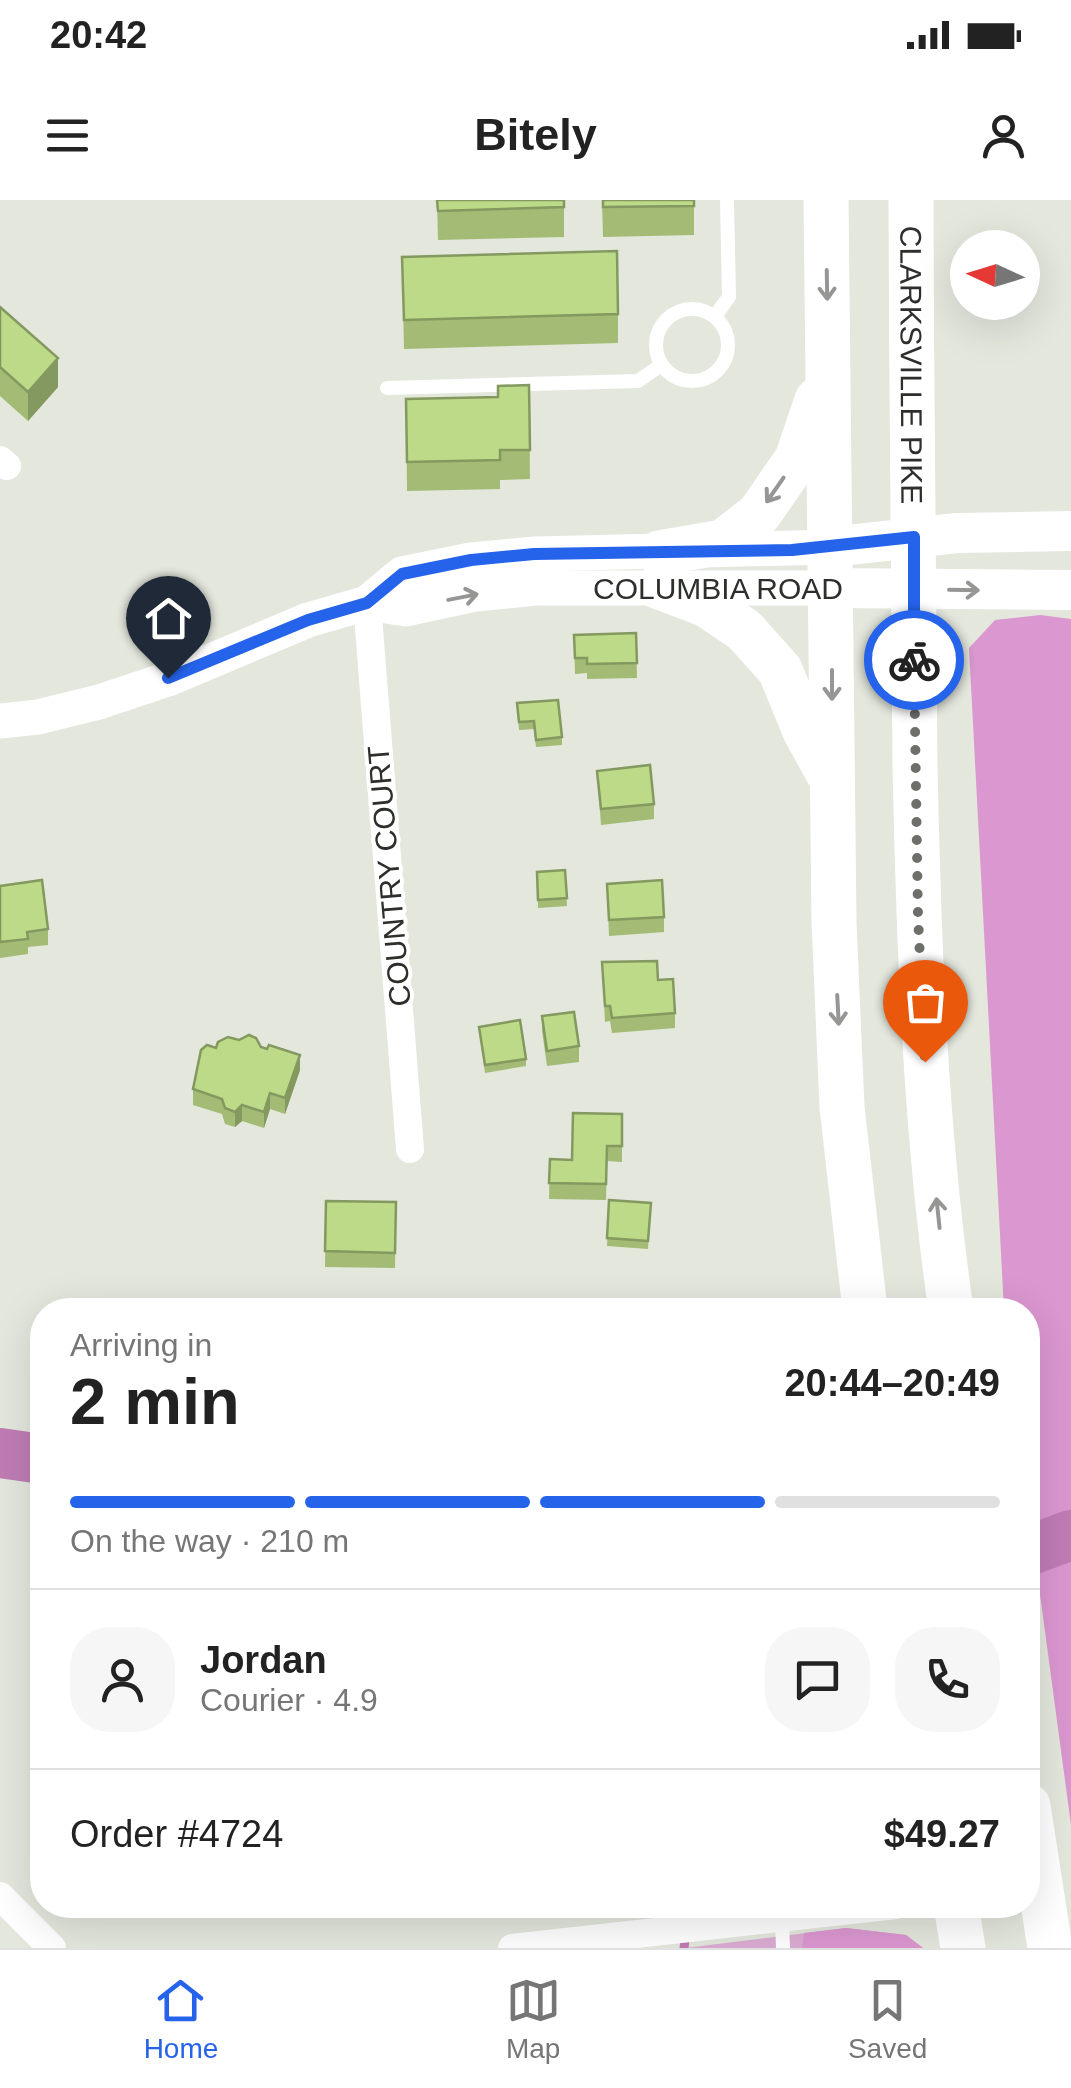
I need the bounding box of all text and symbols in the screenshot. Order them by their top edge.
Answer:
text: 20:42 [50,14,147,56]
icon: menu [40,108,95,163]
icon: person [976,108,1031,163]
text: Bitely [474,109,597,160]
street label: CLARKSVILLE PIKE [895,226,929,504]
north arrow [950,230,1040,320]
map controls [950,230,1040,320]
one-way arrow [818,268,836,300]
one-way arrow [765,476,786,504]
street label: COLUMBIA ROAD [593,572,843,605]
pin [126,576,211,679]
one-way arrow [946,580,979,600]
one-way arrow [446,586,478,605]
icon: home [141,591,196,646]
courier [864,610,964,710]
icon: bike [887,633,942,688]
one-way arrow [822,668,842,701]
street label: COUNTRY COURT [361,744,417,1008]
pin [883,960,968,1063]
icon: bag [898,975,953,1030]
one-way arrow [828,994,847,1026]
one-way arrow [928,1198,947,1230]
text: Arriving in [70,1327,212,1363]
text: 20:44–20:49 [784,1362,1000,1404]
text: 2 min [70,1365,240,1438]
text: On the way · 210 m [70,1523,349,1559]
button: person [70,1627,175,1732]
button: chat [765,1627,870,1732]
button: phone [895,1627,1000,1732]
text: Jordan [200,1639,327,1681]
text: Courier · 4.9 [200,1682,378,1718]
text: Order #4724 [70,1813,283,1855]
text: $49.27 [884,1813,1000,1855]
tab: Home [144,1973,218,2065]
tab: Map [506,1973,561,2065]
tab: Saved [848,1973,927,2065]

